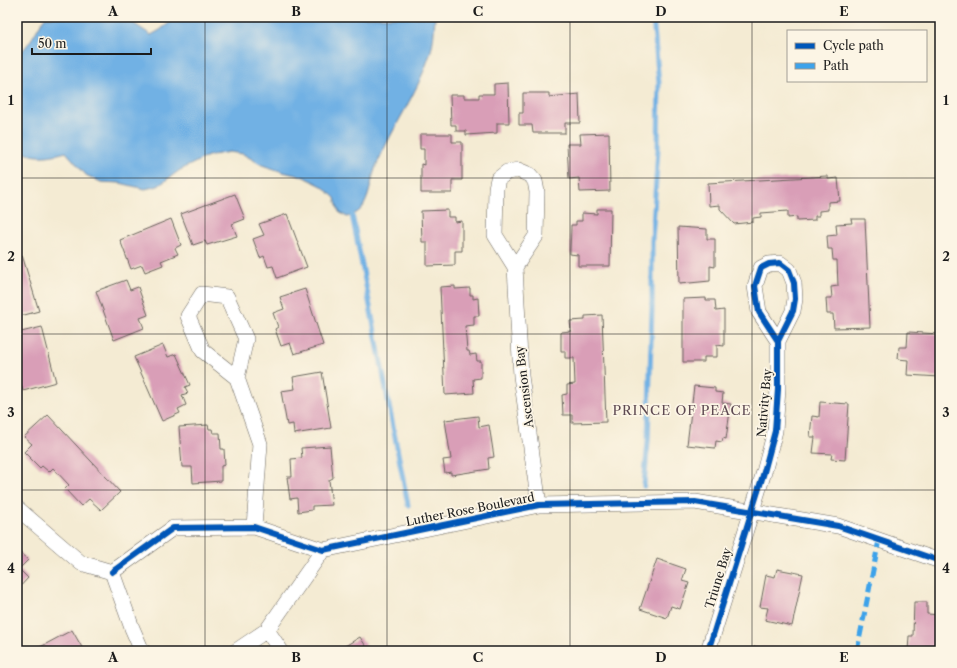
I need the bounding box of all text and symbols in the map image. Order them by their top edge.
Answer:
text: A [107,3,119,19]
text: B [291,3,301,19]
text: C [473,3,483,19]
text: D [655,3,667,19]
text: E [839,3,849,19]
scale bar [32,30,151,56]
legend [787,30,927,82]
text: 50 m [38,36,67,51]
text: Cycle path [823,38,884,53]
text: Path [823,58,849,73]
text: 1 [8,92,14,108]
text: 1 [943,92,949,108]
text: 2 [7,248,15,264]
text: 2 [942,248,950,264]
street label: Ascension Bay [511,345,537,430]
street label: Nativity Bay [754,368,774,438]
district label: PRINCE OF PEACE [613,402,751,418]
text: 3 [7,404,15,420]
text: 3 [942,404,950,420]
street label: Luther Rose Boulevard [404,489,536,529]
street label: Triune Bay [702,545,734,610]
text: 4 [7,560,15,576]
text: 4 [942,560,950,576]
text: A [107,649,119,665]
text: B [291,649,301,665]
text: C [473,649,483,665]
text: D [655,649,667,665]
text: E [839,649,849,665]

